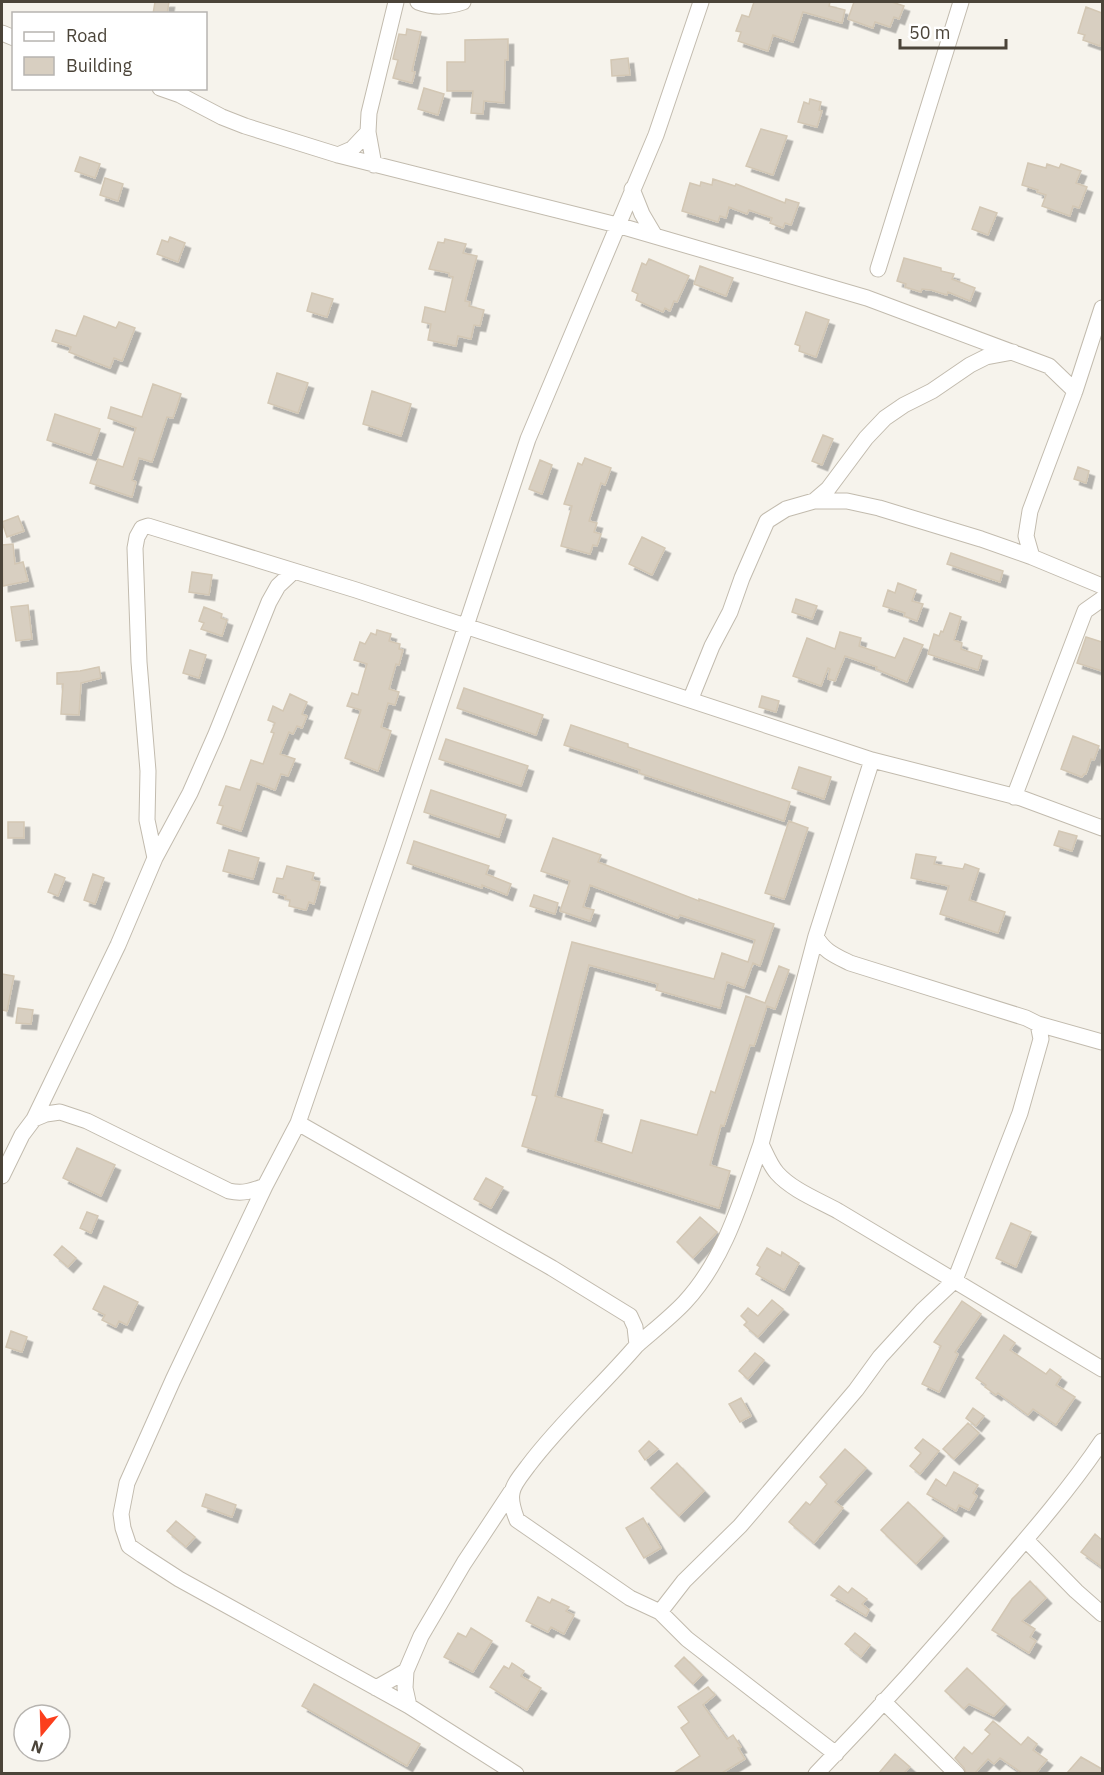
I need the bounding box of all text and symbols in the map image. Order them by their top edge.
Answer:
legend [12,12,207,90]
scale bar [900,12,1006,50]
text: 50 m [909,21,951,44]
text: Road [66,24,107,47]
text: Building [66,54,133,77]
north arrow [12,1703,72,1763]
text: N [28,1736,46,1759]

